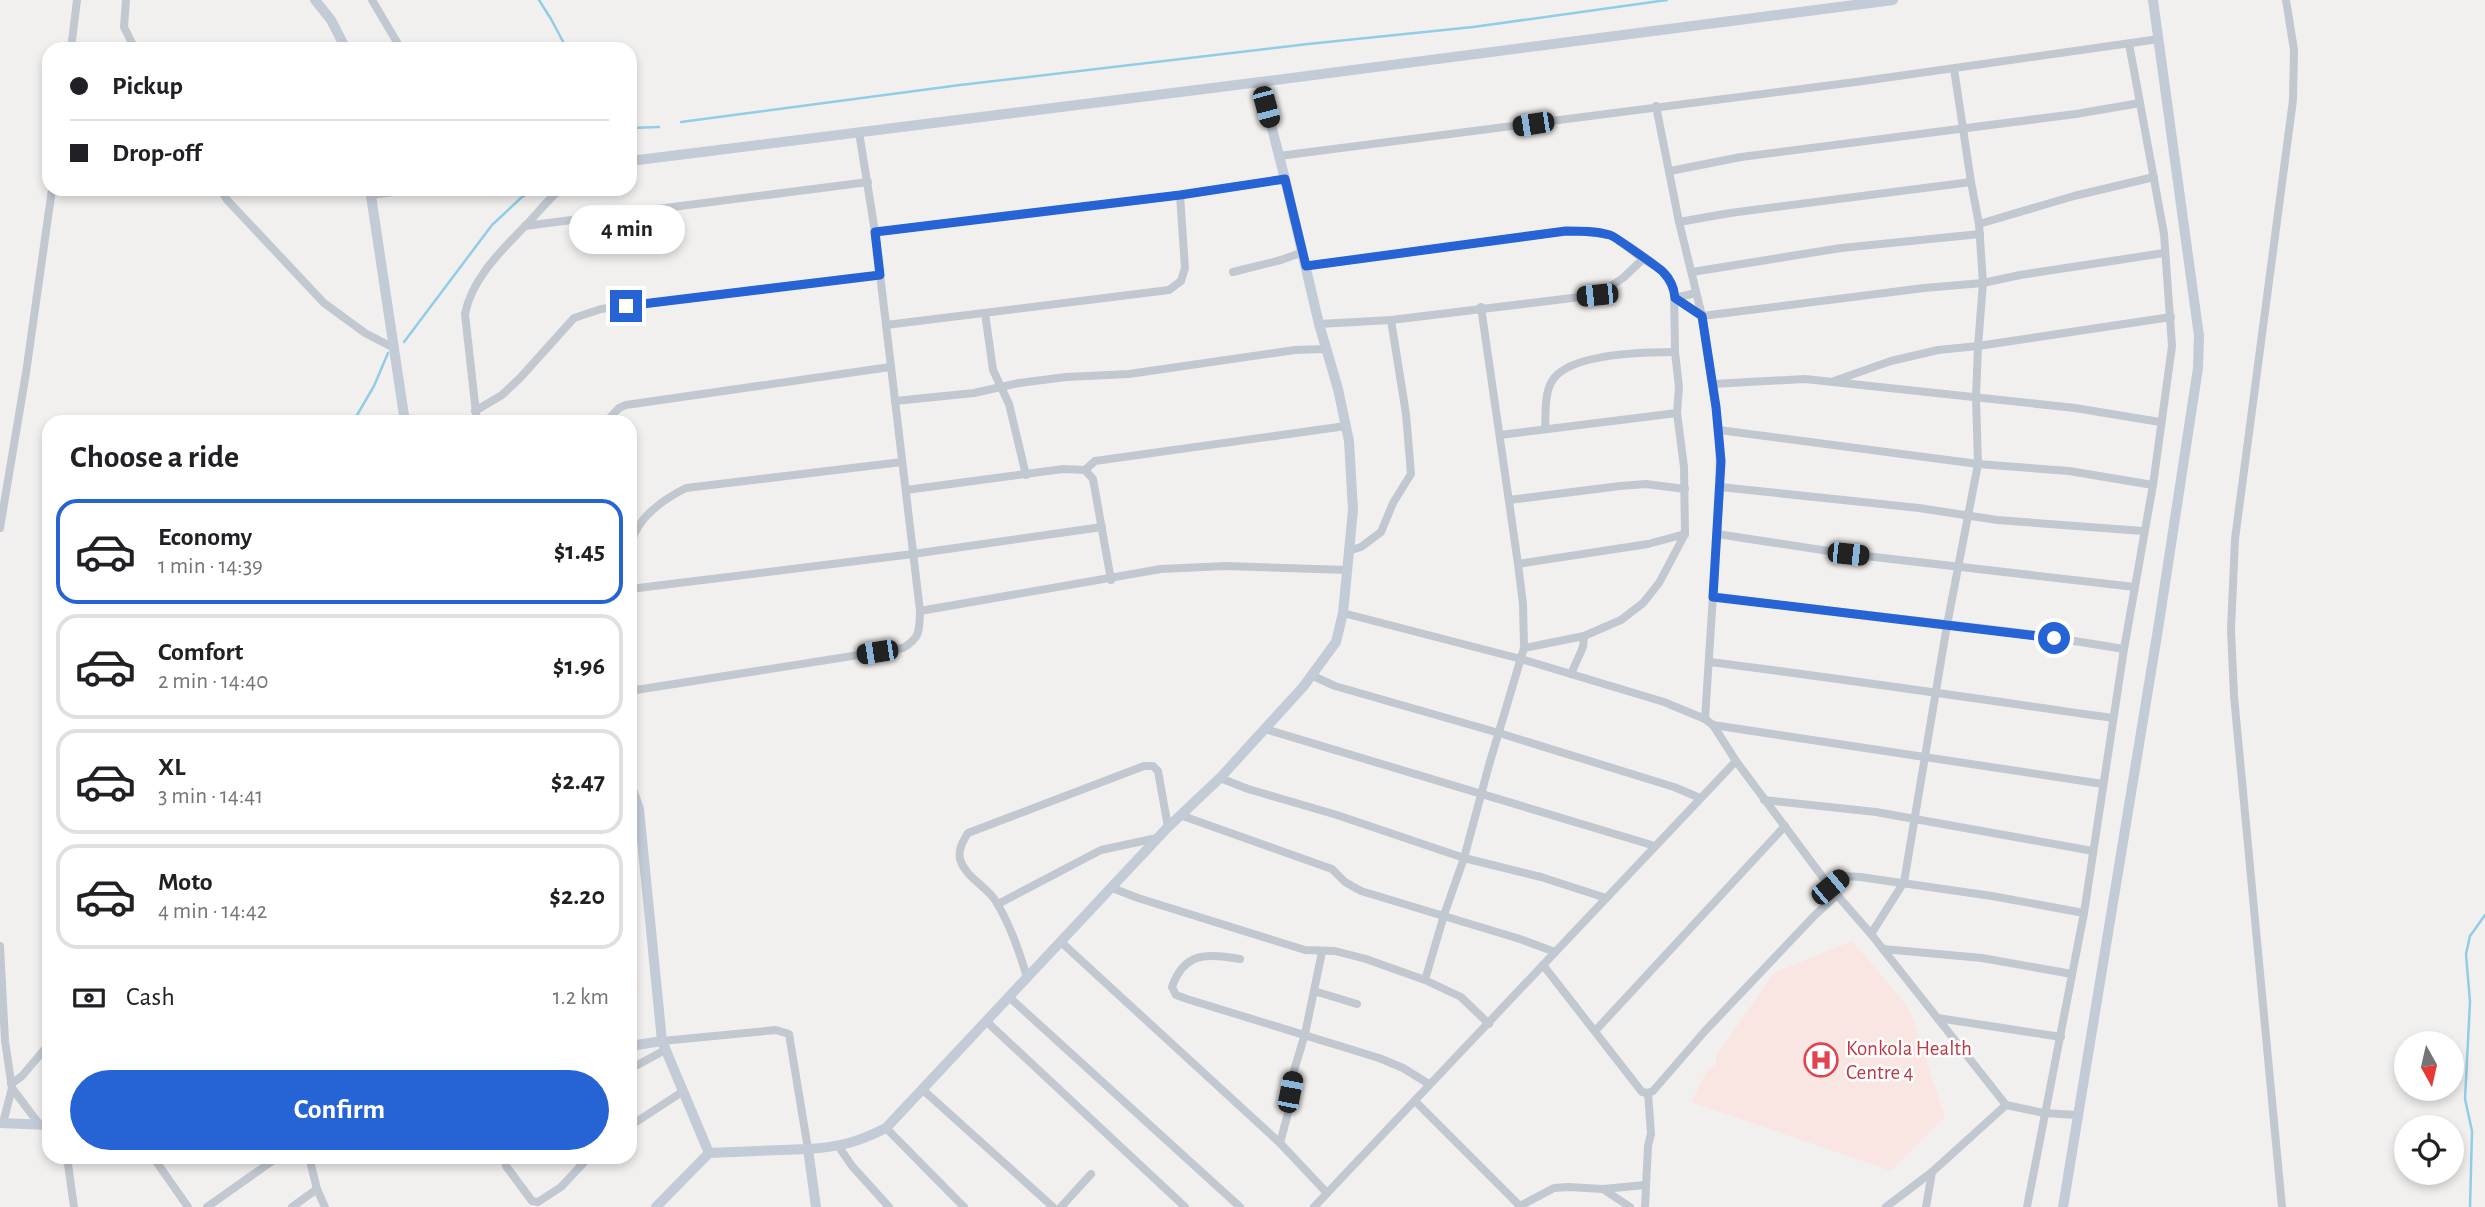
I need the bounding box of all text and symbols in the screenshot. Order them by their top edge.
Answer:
text: Pickup [112,73,183,99]
car [1251,84,1282,130]
car [1511,110,1556,138]
text: Drop-off [112,140,201,166]
callout: 4 min [568,204,684,254]
text: 4 min [601,218,653,241]
car [1576,282,1619,308]
route end [610,290,642,322]
text: Choose a ride [70,441,239,473]
icon: car [74,520,137,583]
text: Economy [158,524,252,550]
text: $1.45 [554,538,605,564]
car [1827,541,1870,567]
text: 1 min · 14:39 [158,555,263,578]
route start [2038,622,2070,654]
icon: car [74,635,137,698]
car [855,638,900,666]
text: Comfort [158,639,243,665]
text: $1.96 [553,653,605,679]
text: 2 min · 14:40 [158,670,268,693]
icon: car [74,750,137,813]
text: XL [158,754,185,780]
text: $2.47 [551,768,605,794]
text: 3 min · 14:41 [158,785,263,808]
icon: car [74,865,137,928]
car [1808,865,1853,909]
text: Moto [158,869,213,895]
text: $2.20 [549,883,605,909]
text: 4 min · 14:42 [158,900,267,923]
icon: cash [70,979,108,1017]
text: Cash [126,984,175,1010]
text: 1.2 km [553,986,609,1009]
north arrow [2394,1031,2464,1101]
map controls [2394,1031,2464,1185]
place label: Konkola Health Centre 4 [1846,1038,1972,1083]
hospital icon: Konkola Health Centre 4 [1802,1041,1840,1079]
car [1276,1069,1305,1115]
button: Confirm [70,1070,609,1150]
button: locate [2394,1115,2464,1185]

